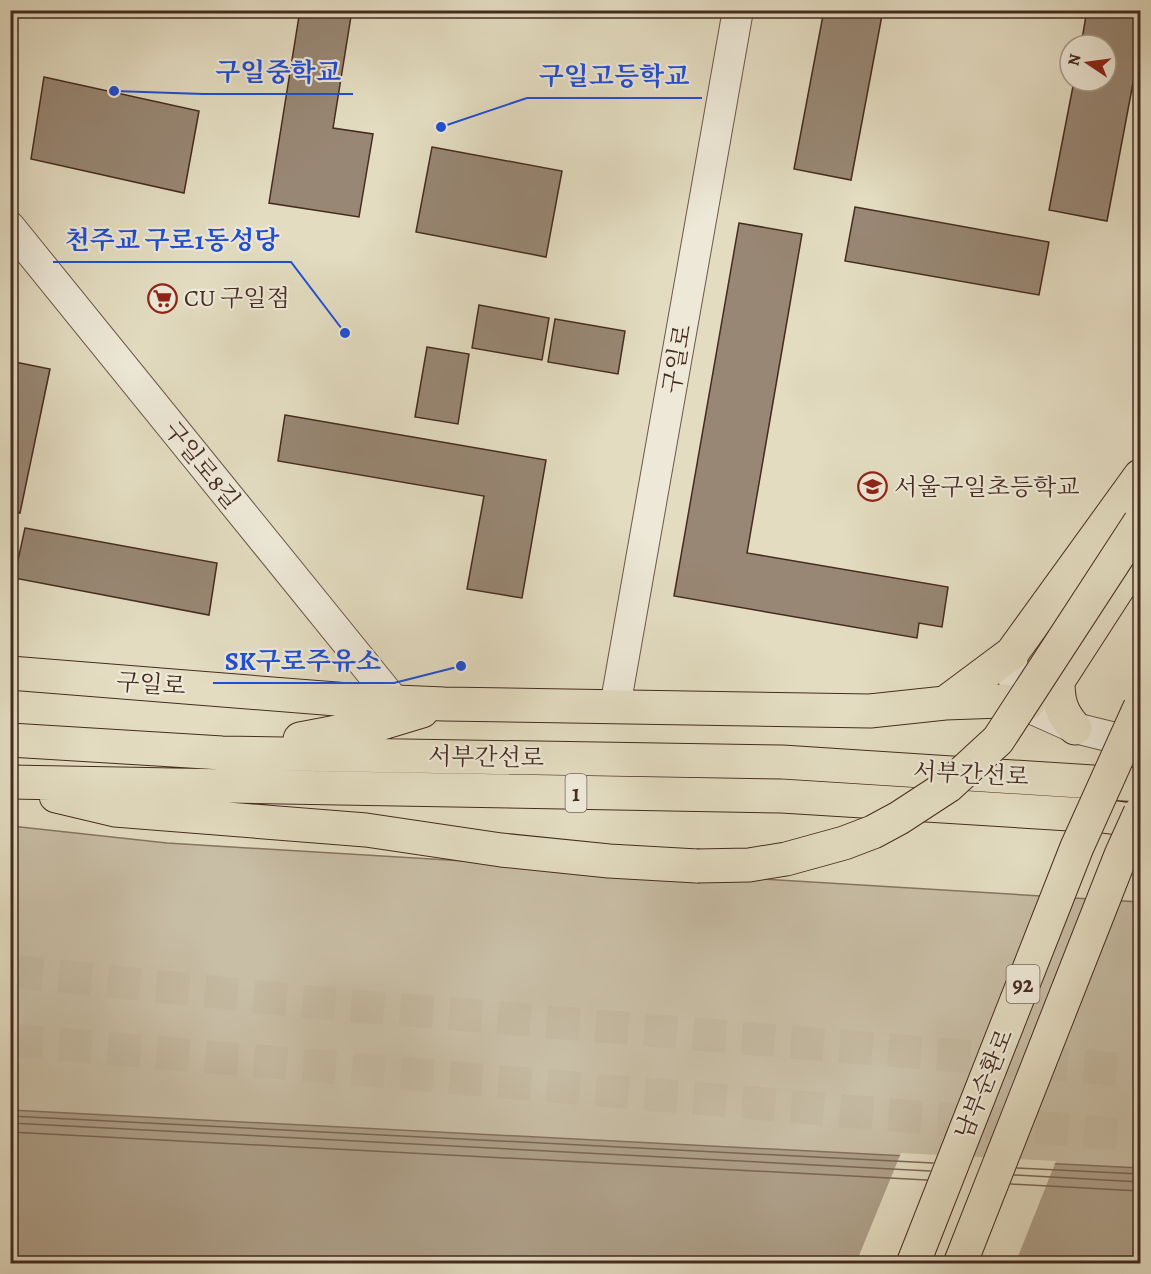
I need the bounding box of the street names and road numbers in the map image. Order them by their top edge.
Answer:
street label: 구일로 [655,322,699,396]
street label: 구일로8길 [157,414,247,516]
street label: 구일로 [115,666,187,702]
street label: 서부간선로 [428,740,544,774]
street label: 서부간선로 [912,755,1030,793]
road number: 1 [566,774,586,812]
road number: 92 [1006,965,1040,1003]
street label: 남부순환로 [947,1024,1021,1144]

